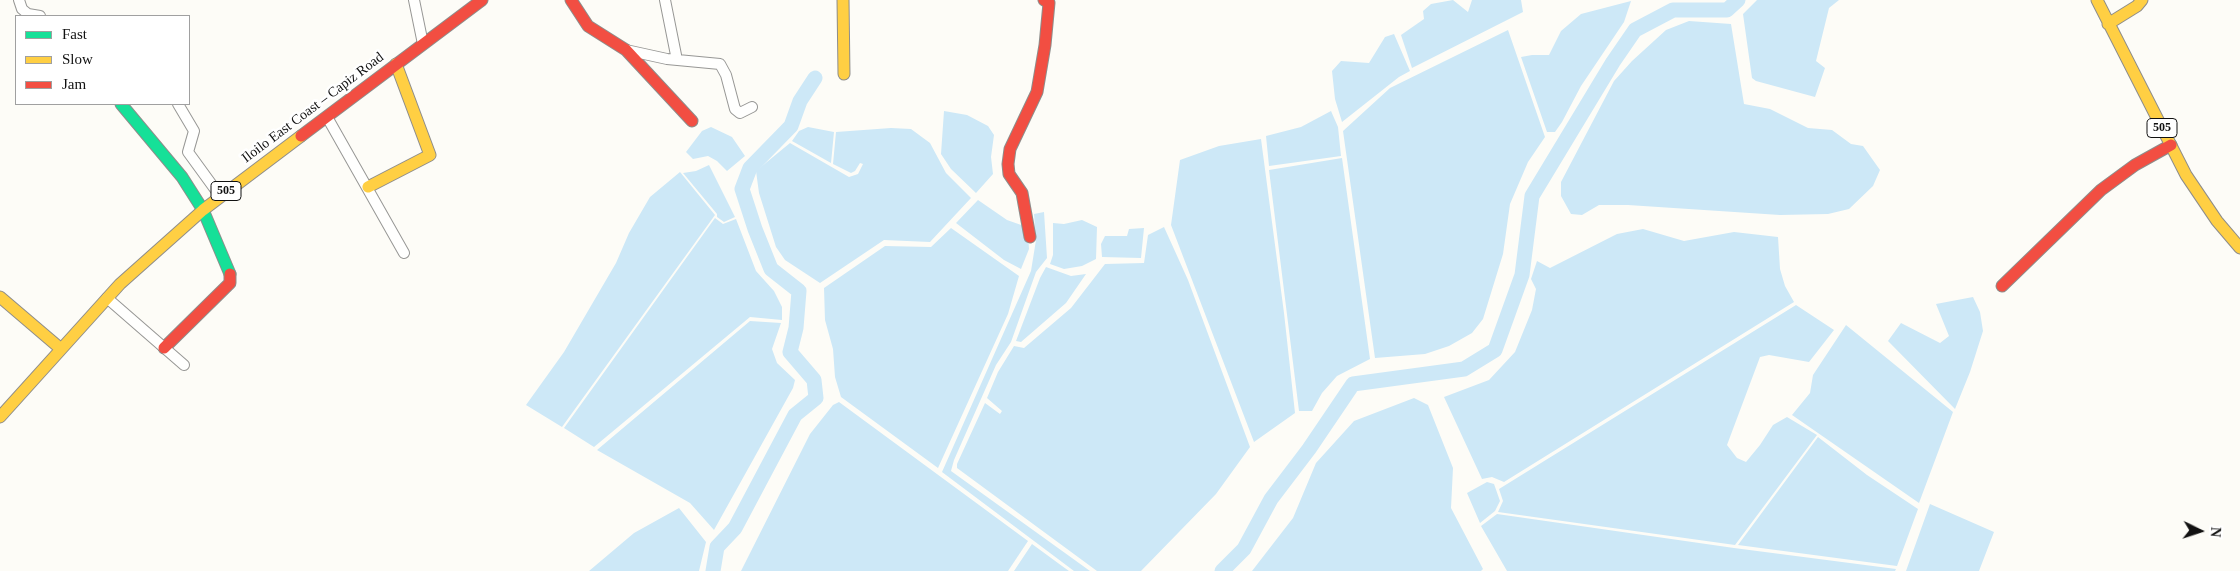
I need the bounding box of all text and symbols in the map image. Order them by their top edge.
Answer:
legend [15,15,190,105]
text: Fast [62,26,87,42]
street label: Iloilo East Coast – Capiz Road [239,49,387,167]
text: Slow [62,51,93,67]
text: Jam [62,76,86,92]
road number: 505 [2147,119,2177,138]
road number: 505 [211,182,241,200]
north arrow [2175,506,2225,556]
text: N [2208,527,2223,538]

